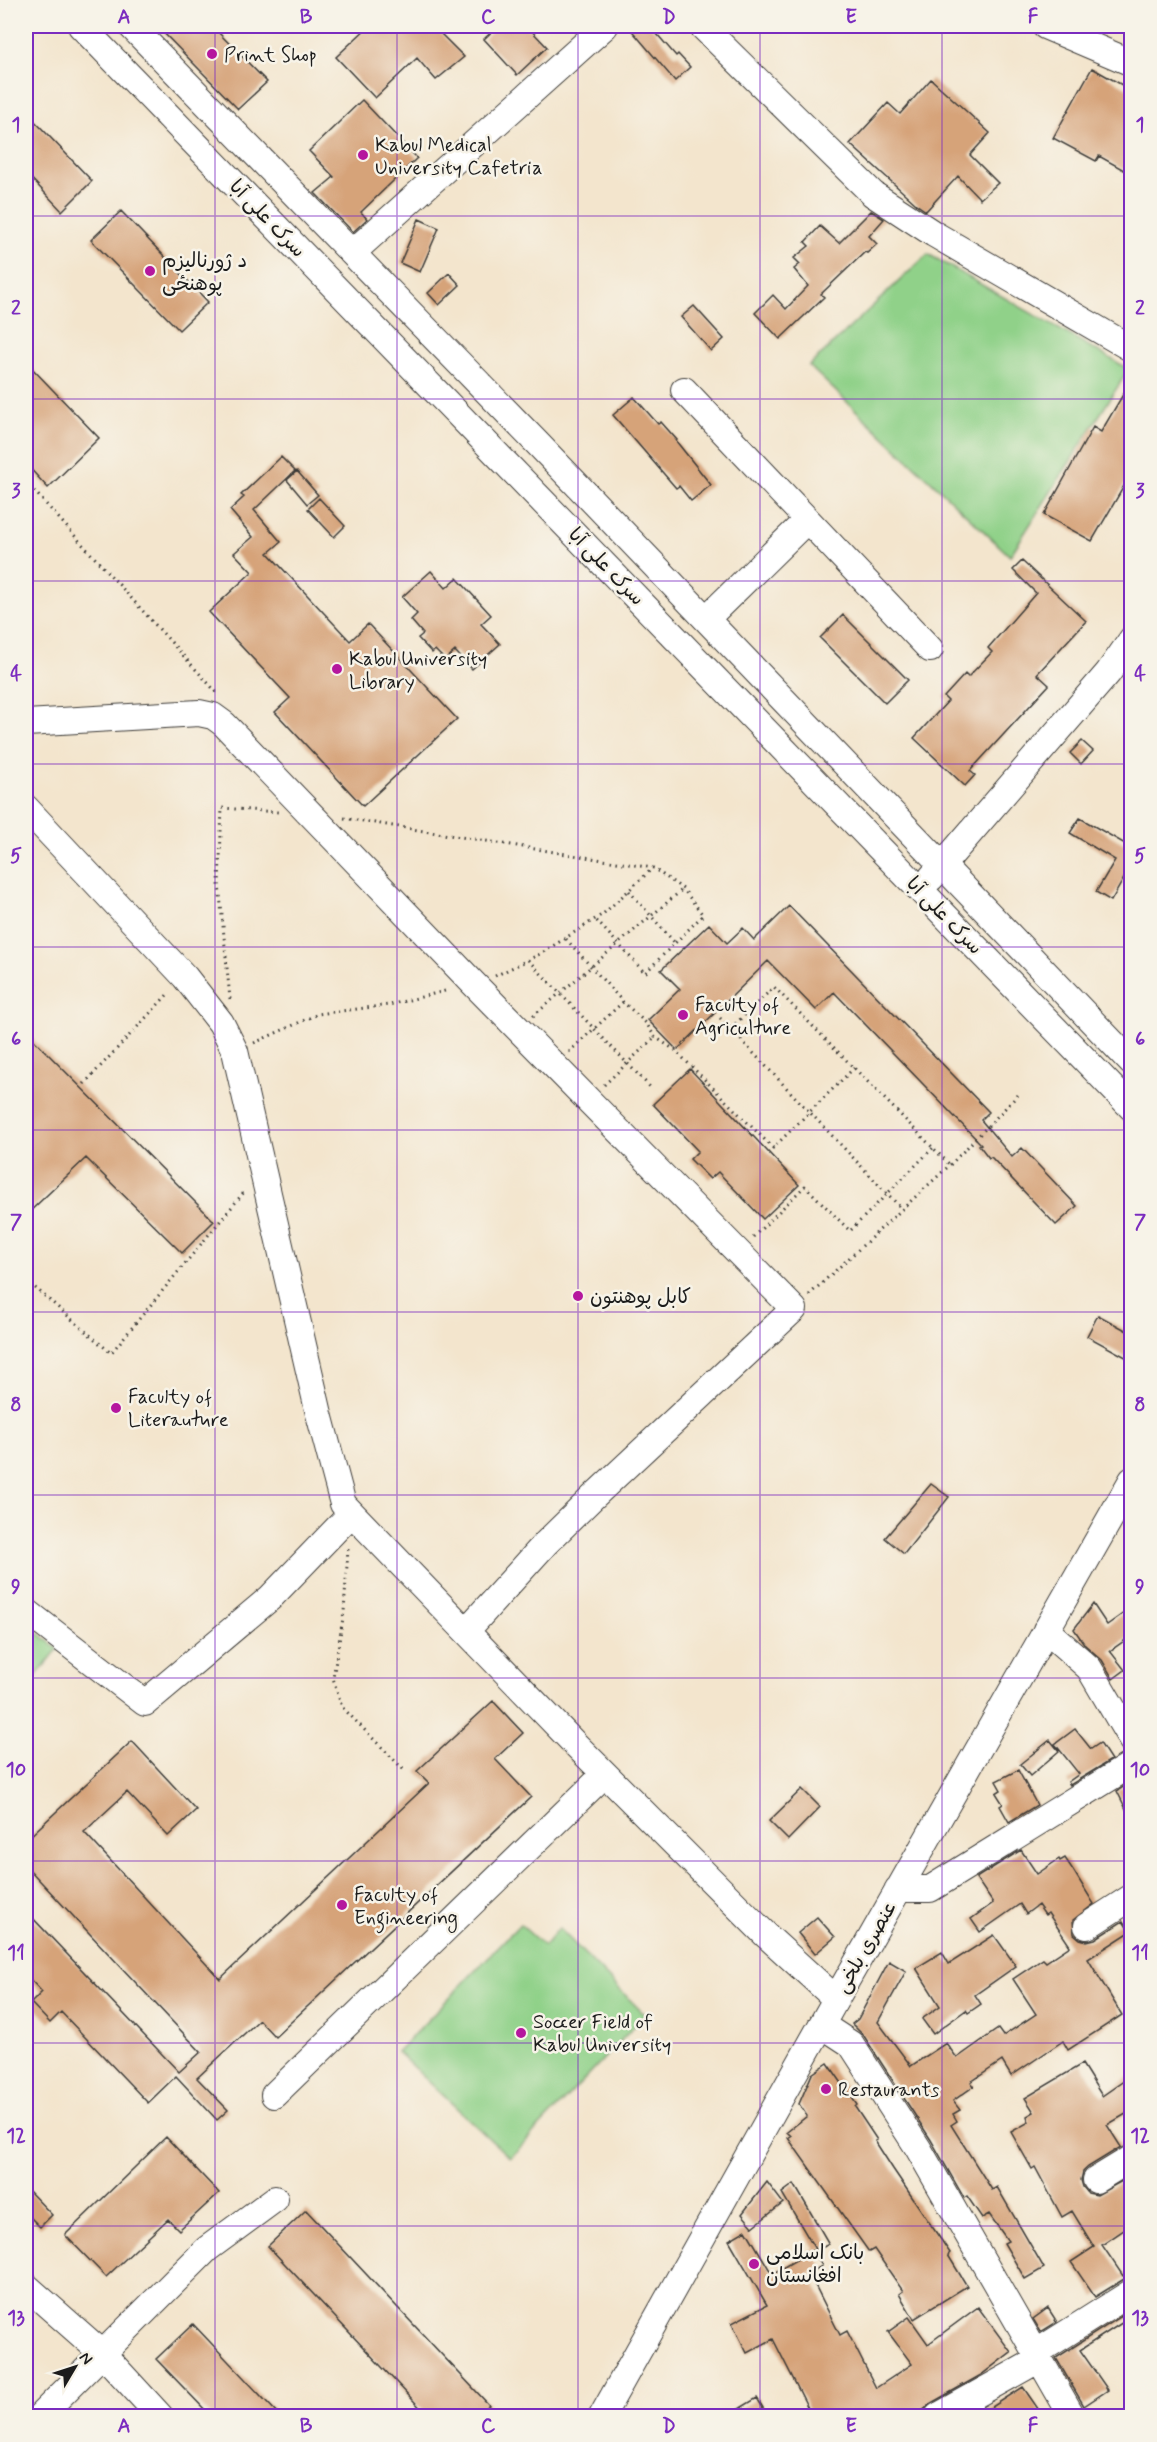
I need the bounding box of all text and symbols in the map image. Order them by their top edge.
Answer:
text: A [117,4,131,31]
text: B [300,4,313,31]
text: C [481,4,496,31]
text: D [662,4,676,31]
text: E [845,4,857,31]
text: F [1028,4,1039,31]
place label: Print Shop [224,42,317,69]
marker: Print Shop [205,47,219,61]
text: 1 [12,112,20,139]
text: 1 [1136,112,1144,139]
place label: Kabul Medical University Cafetria [375,132,543,182]
marker: Kabul Medical University Cafetria [356,148,370,162]
street label: سرک علی آبا [223,174,311,264]
place label: د ژورنالیزم پوهنحٔی [162,248,247,298]
marker: د ژورنالیزم پوهنحٔی [143,264,157,278]
text: 2 [11,295,21,322]
text: 2 [1135,295,1145,322]
text: 3 [11,478,21,505]
text: 3 [1135,478,1145,505]
street label: سرک علی آبا [562,522,650,612]
place label: Kabul University Library [349,646,487,696]
text: 4 [10,661,22,688]
text: 4 [1134,661,1146,688]
marker: Kabul University Library [330,662,344,676]
text: 5 [10,843,22,870]
text: 5 [1134,843,1146,870]
street label: سرک علی آبا [900,871,988,961]
place label: Faculty of Agriculture [695,992,791,1042]
marker: Faculty of Agriculture [676,1008,690,1022]
text: 6 [11,1026,21,1053]
text: 6 [1135,1026,1145,1053]
text: 7 [10,1209,22,1236]
text: 7 [1134,1209,1146,1236]
place label: کابل پوهنتون [590,1284,691,1311]
marker: کابل پوهنتون [571,1289,585,1303]
place label: Faculty of Literauture [128,1384,229,1434]
text: 8 [10,1392,22,1419]
text: 8 [1134,1392,1146,1419]
marker: Faculty of Literauture [109,1401,123,1415]
text: 9 [11,1574,21,1601]
text: 9 [1135,1574,1145,1601]
text: 10 [6,1757,26,1784]
text: 10 [1130,1757,1150,1784]
place label: Faculty of Engineering [354,1882,458,1934]
street label: عنصری بلخی [829,1897,903,1999]
marker: Faculty of Engineering [335,1898,349,1912]
text: 11 [7,1940,25,1967]
text: 11 [1131,1940,1149,1967]
place label: Soccer Field of Kabul University [533,2009,671,2059]
marker: Soccer Field of Kabul University [514,2026,528,2040]
place label: Restaurants [838,2077,940,2104]
marker: Restaurants [819,2082,833,2096]
text: 12 [6,2123,26,2150]
text: 12 [1130,2123,1150,2150]
place label: بانک اسلامی افغانستان [766,2240,864,2290]
marker: بانک اسلامی افغانستان [747,2257,761,2271]
text: 13 [7,2305,25,2332]
text: 13 [1131,2305,1149,2332]
north arrow [45,2337,105,2397]
text: N [74,2348,97,2369]
text: A [117,2413,131,2440]
text: B [300,2413,313,2440]
text: C [481,2413,496,2440]
text: D [662,2413,676,2440]
text: E [845,2413,857,2440]
text: F [1028,2413,1039,2440]

